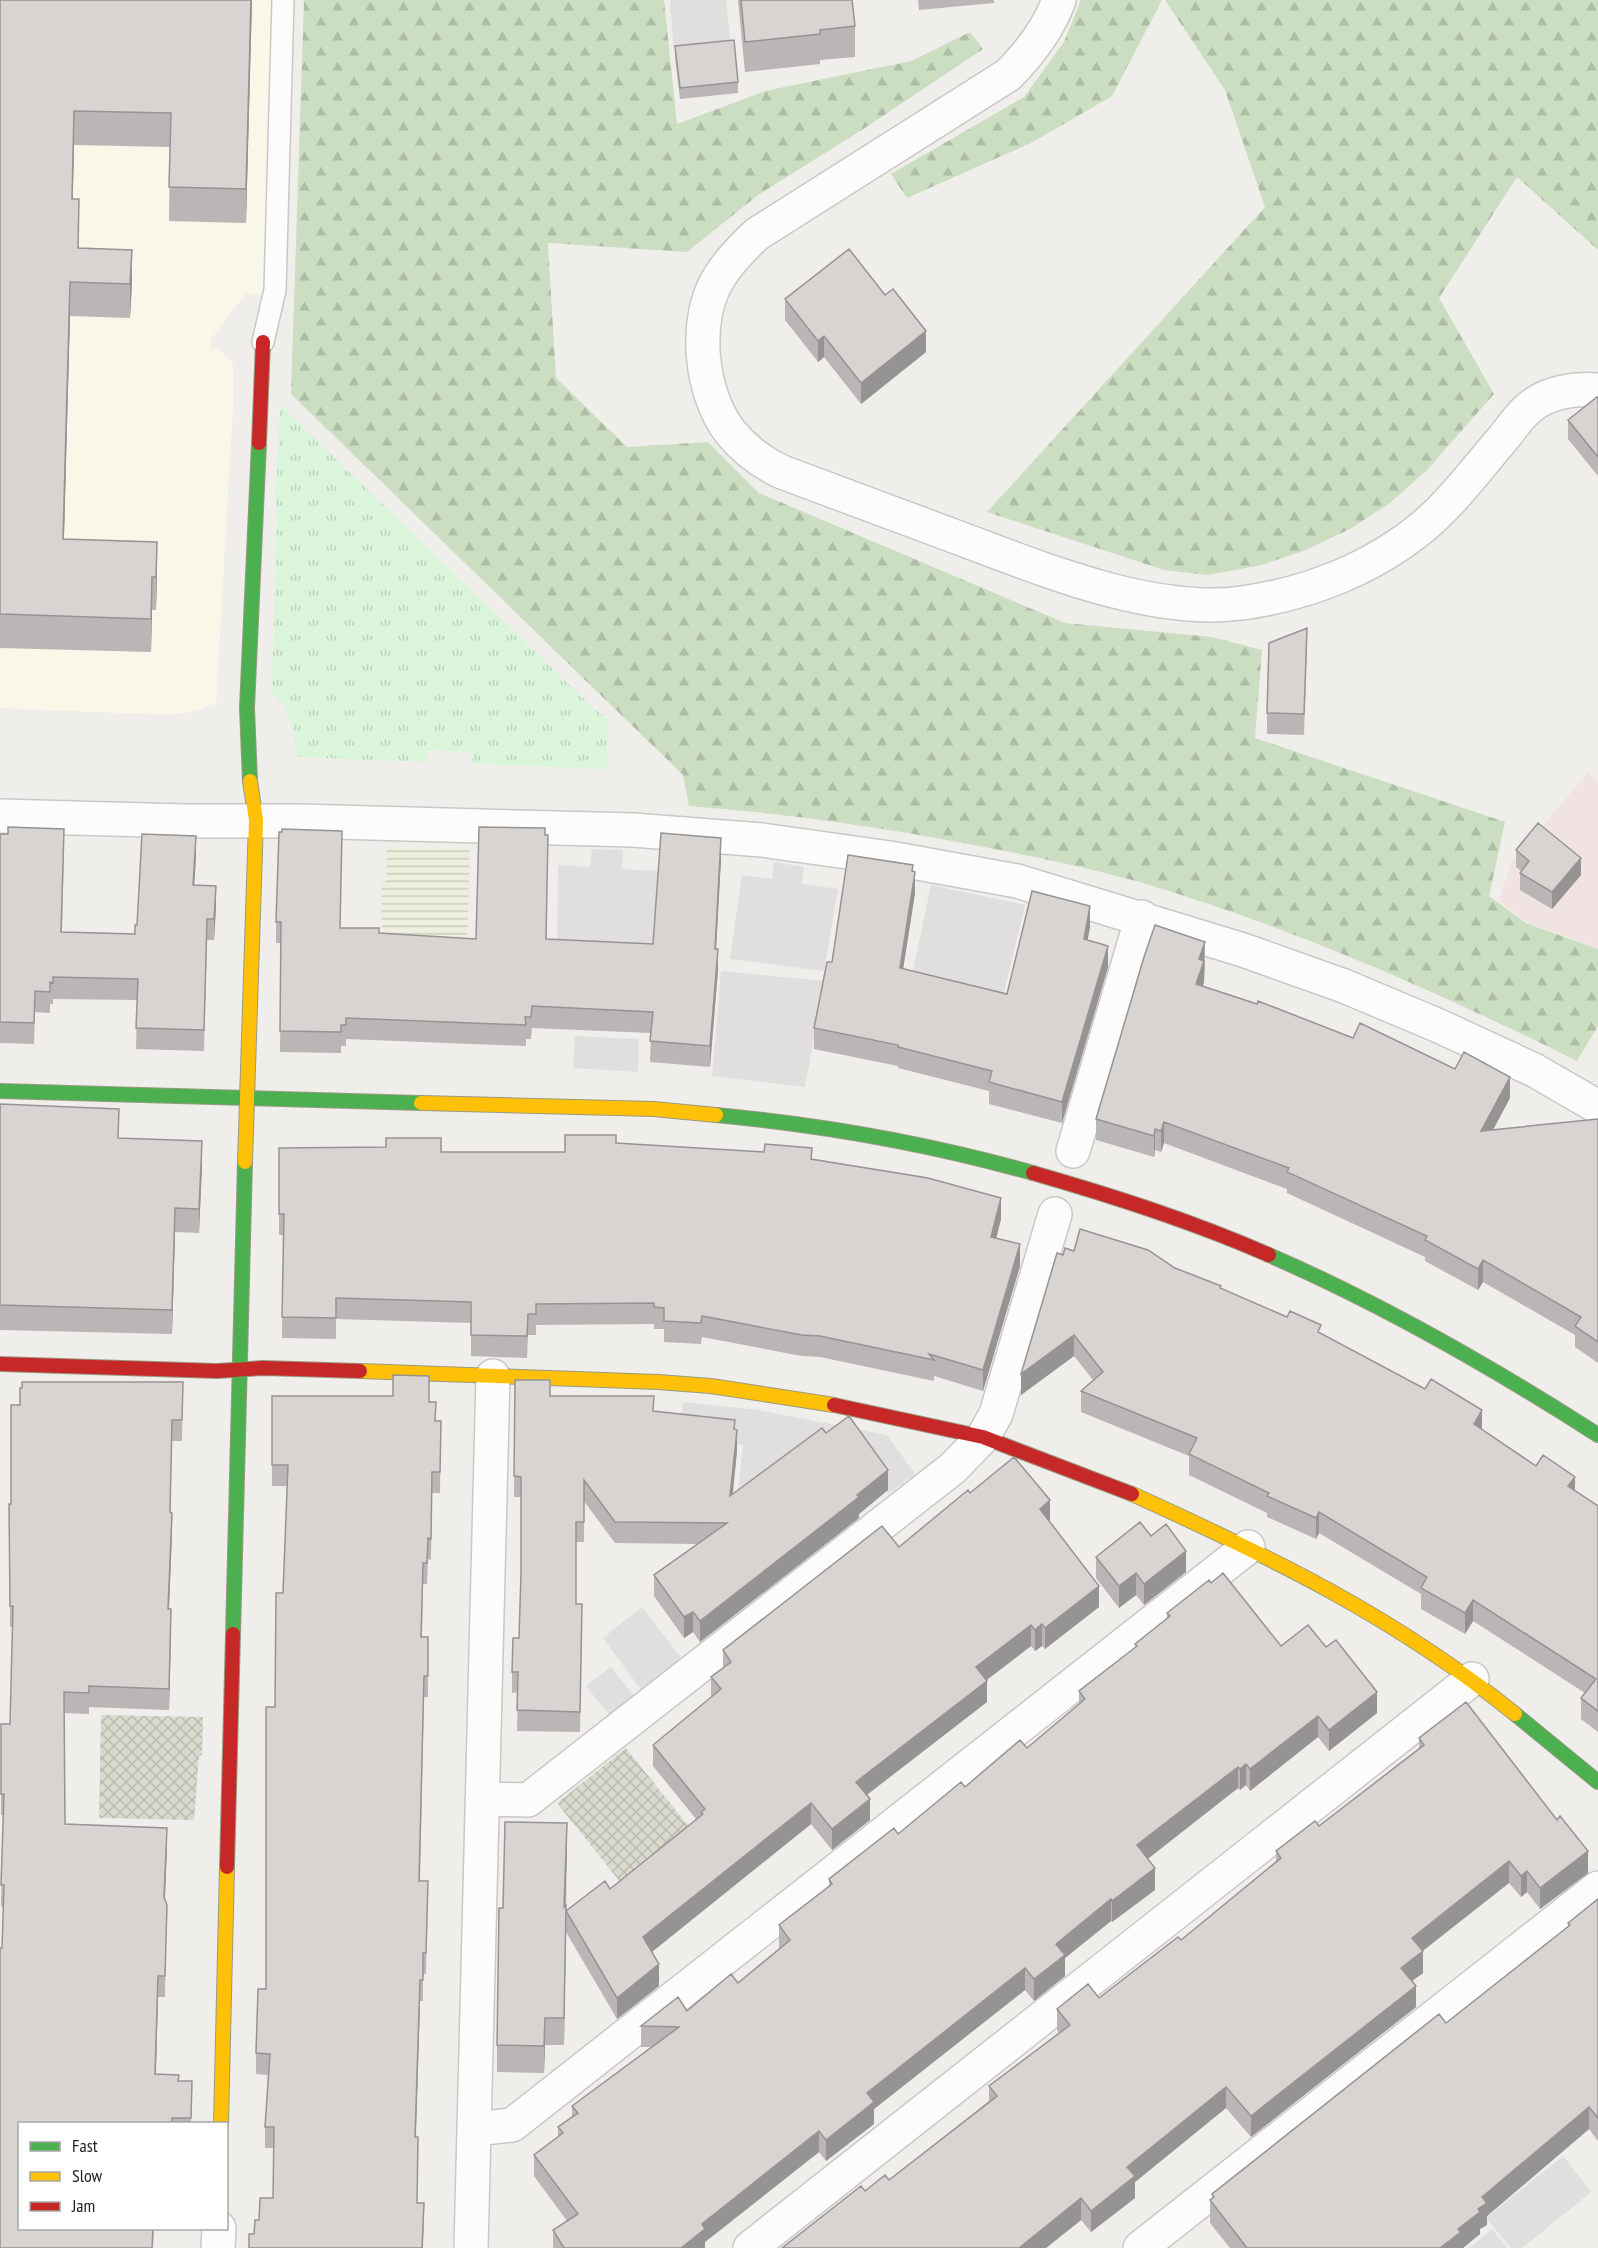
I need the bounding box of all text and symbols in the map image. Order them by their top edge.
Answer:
legend [18,2122,228,2230]
text: Fast [72,2134,98,2157]
text: Slow [72,2164,103,2187]
text: Jam [71,2194,95,2217]

